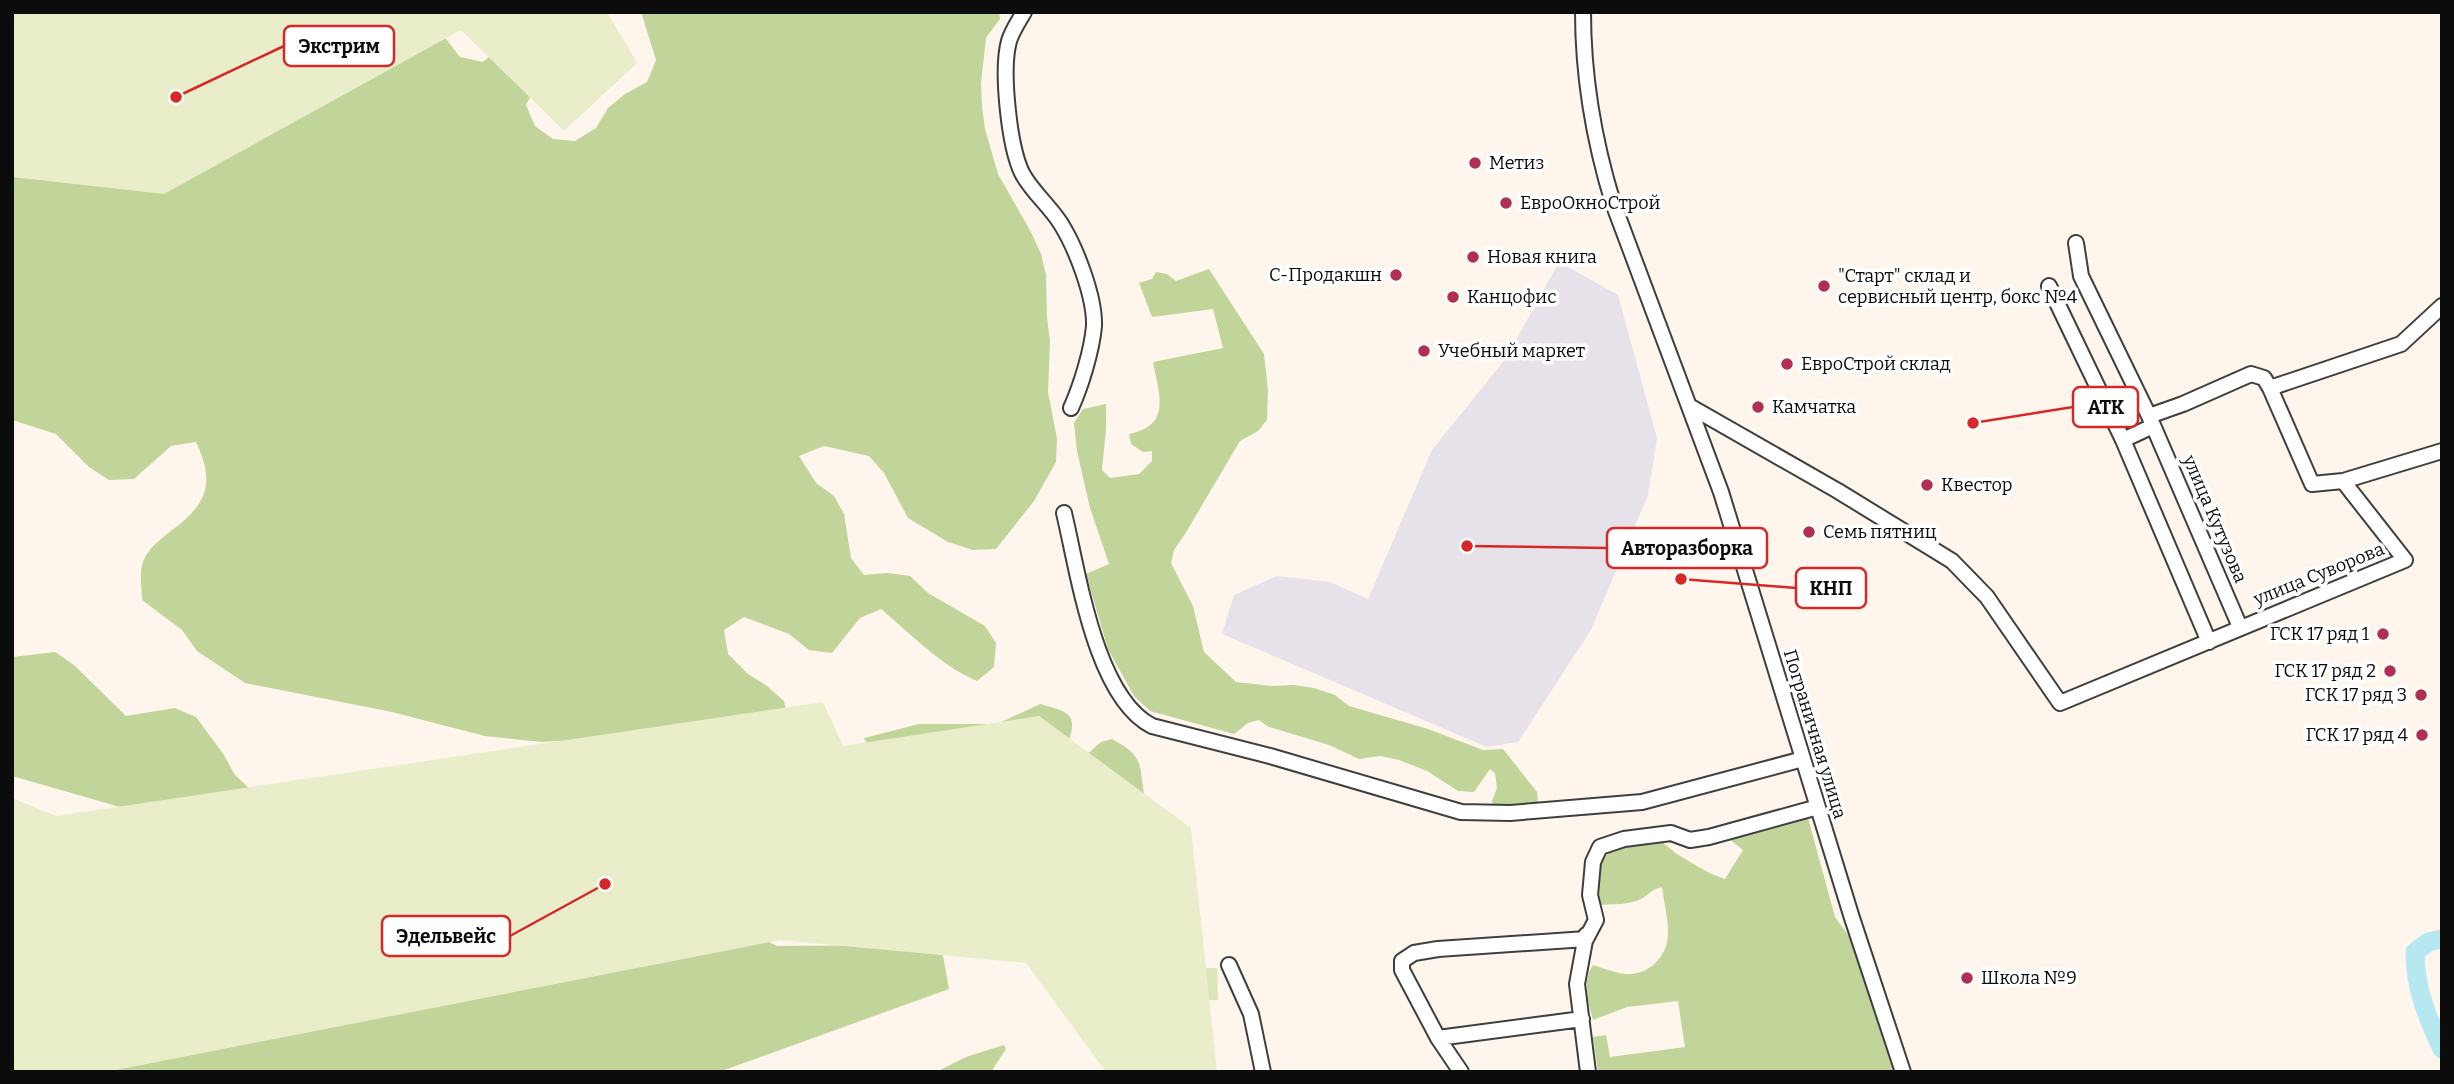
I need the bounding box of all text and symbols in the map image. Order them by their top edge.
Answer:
callout: Экстрим [284,26,394,66]
text: Экстрим [298,35,380,58]
place label: Метиз [1489,152,1544,174]
marker: Метиз [1467,155,1483,171]
place label: ЕвроОкноСтрой [1520,192,1661,214]
marker: ЕвроОкноСтрой [1498,195,1514,211]
place label: Новая книга [1487,246,1597,268]
marker: Новая книга [1465,249,1481,265]
place label: С-Продакшн [1269,264,1382,286]
place label: "Старт" склад и сервисный центр, бокс №4 [1838,265,2078,308]
marker: С-Продакшн [1388,267,1404,283]
marker: "Старт" склад и сервисный центр, бокс №4 [1816,278,1832,294]
place label: Канцофис [1467,286,1556,308]
marker: Канцофис [1445,289,1461,305]
place label: Учебный маркет [1438,340,1585,362]
marker: Учебный маркет [1416,343,1432,359]
place label: ЕвроСтрой склад [1801,353,1951,375]
marker: ЕвроСтрой склад [1779,356,1795,372]
callout: АТК [2073,387,2138,427]
place label: Камчатка [1772,396,1856,418]
text: АТК [2088,396,2125,419]
marker: Камчатка [1750,399,1766,415]
street label: улица Кутузова [2178,451,2252,586]
place label: Квестор [1941,474,2012,496]
marker: Квестор [1919,477,1935,493]
place label: Семь пятниц [1823,521,1937,543]
marker: Семь пятниц [1801,524,1817,540]
callout: Авторазборка [1607,528,1767,568]
text: Авторазборка [1621,537,1753,560]
street label: улица Суворова [2250,538,2388,611]
callout: КНП [1796,568,1866,608]
text: КНП [1810,577,1853,600]
place label: ГСК 17 ряд 1 [2270,623,2370,645]
marker: ГСК 17 ряд 1 [2375,626,2391,642]
street label: Пограничная улица [1779,647,1851,821]
place label: ГСК 17 ряд 2 [2274,660,2376,682]
marker: ГСК 17 ряд 2 [2382,663,2398,679]
place label: ГСК 17 ряд 3 [2305,684,2407,706]
marker: ГСК 17 ряд 3 [2413,687,2429,703]
place label: ГСК 17 ряд 4 [2306,724,2408,746]
marker: ГСК 17 ряд 4 [2414,727,2430,743]
callout: Эдельвейс [382,916,510,956]
text: Эдельвейс [396,925,496,948]
place label: Школа №9 [1981,967,2077,989]
marker: Школа №9 [1959,970,1975,986]

